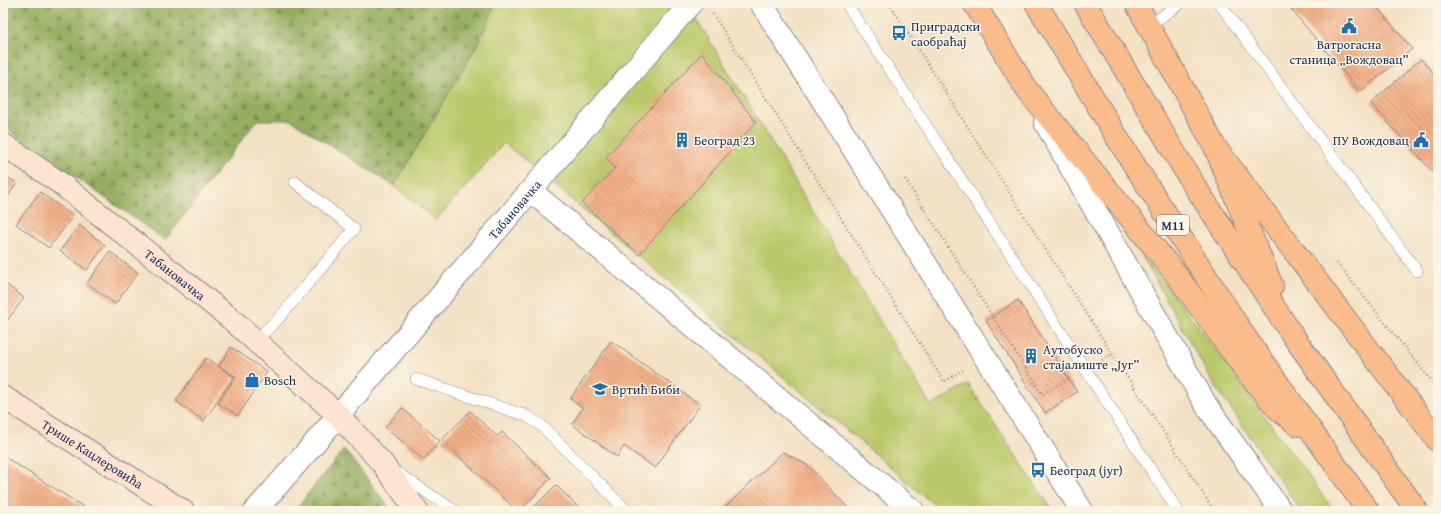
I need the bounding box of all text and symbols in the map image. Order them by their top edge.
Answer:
place label: Приградски саобраћај [911,17,980,51]
public building icon: Ватрогасна станица „Вождовац” [1340,17,1358,35]
bus stop icon: Приградски саобраћај [890,24,908,42]
place label: Ватрогасна станица „Вождовац” [1289,35,1409,69]
building icon: Београд 23 [673,131,691,149]
place label: Београд 23 [694,131,755,150]
place label: ПУ Вождовац [1333,131,1410,150]
public building icon: ПУ Вождовац [1412,131,1430,149]
street label: Табановачка [484,175,546,243]
road number: M11 [1157,215,1189,235]
street label: Табановачка [141,244,210,305]
place label: Аутобуско стајалиште „Југ” [1043,340,1139,374]
building icon: Аутобуско стајалиште „Југ” [1022,347,1040,365]
shop icon: Bosch [243,371,261,389]
place label: Bosch [264,371,297,390]
school or university icon: Вртић Биби [591,380,609,398]
place label: Вртић Биби [612,380,680,399]
street label: Трише Кацлеровића [38,414,148,493]
bus stop icon: Београд (југ) [1029,461,1047,479]
place label: Београд (југ) [1050,461,1123,480]

